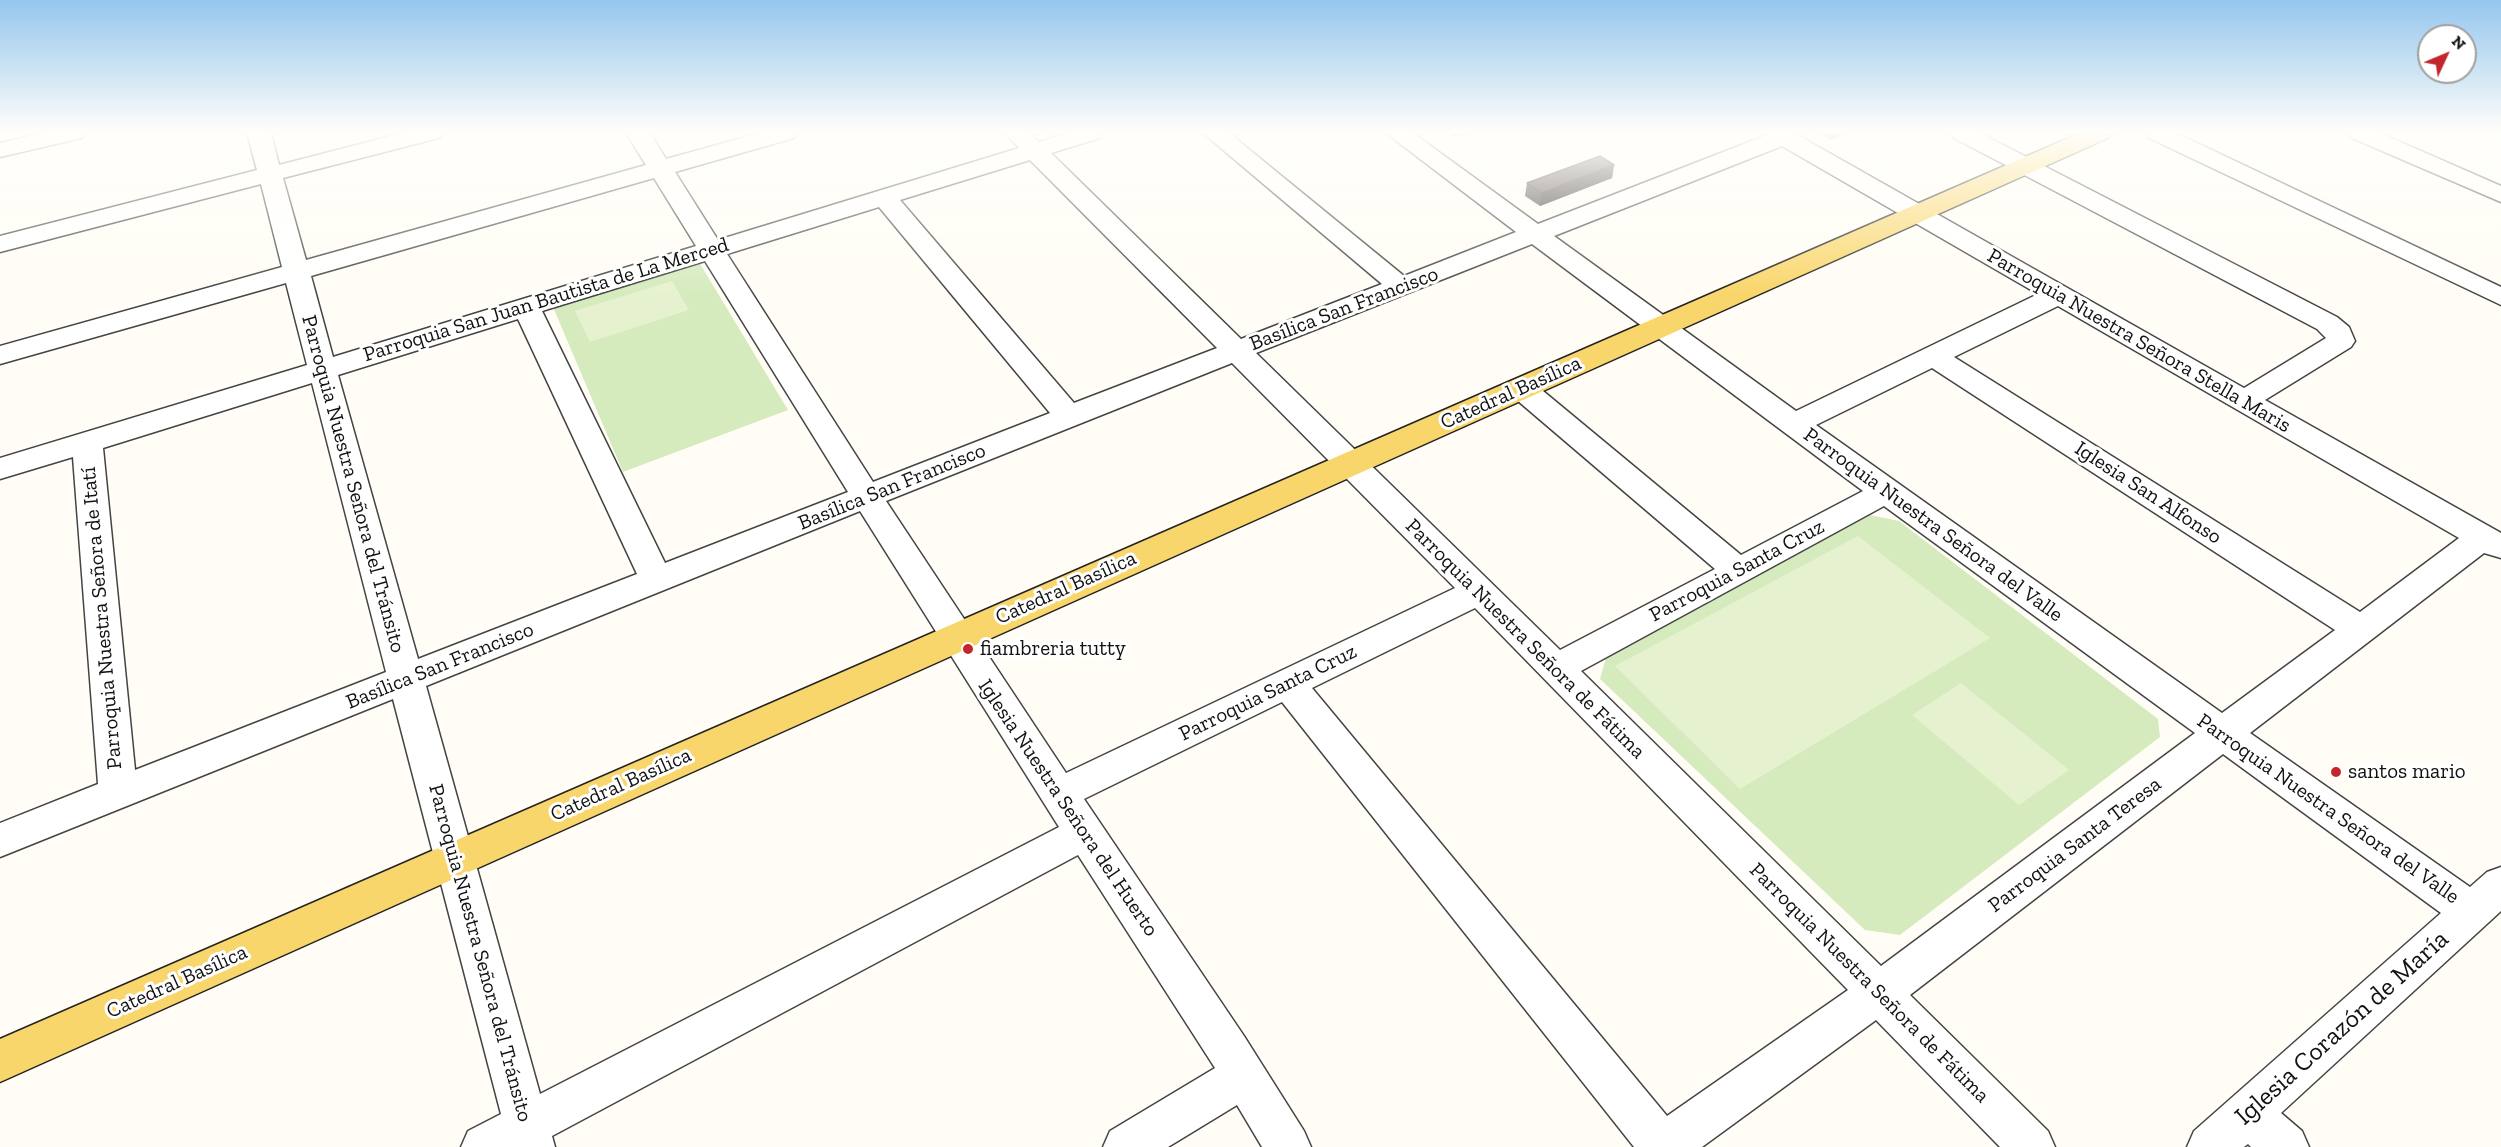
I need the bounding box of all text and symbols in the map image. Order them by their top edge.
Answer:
north arrow [2417,24,2477,84]
text: N [2448,32,2470,54]
street label: Parroquia San Juan Bautista de La Merced [360,232,732,368]
street label: Parroquia Nuestra Señora Stella Maris [1983,243,2295,439]
street label: Basílica San Francisco [1246,261,1442,357]
street label: Parroquia Nuestra Señora del Tránsito [296,312,410,656]
street label: Catedral Basílica [1437,351,1585,435]
street label: Parroquia Nuestra Señora del Valle [1798,422,2068,628]
street label: Iglesia San Alfonso [2070,436,2226,550]
street label: Basílica San Francisco [795,438,989,536]
street label: Parroquia Nuestra Señora de Itatí [76,466,128,770]
street label: Parroquia Nuestra Señora de Fátima [1400,514,1650,764]
street label: Parroquia Santa Cruz [1645,514,1829,628]
street label: Catedral Basílica [992,546,1140,630]
street label: Basílica San Francisco [343,617,537,715]
place label: fiambreria tutty [980,636,1126,662]
street label: Parroquia Santa Cruz [1175,639,1361,747]
marker: fiambreria tutty [961,642,975,656]
street label: Iglesia Nuestra Señora del Huerto [972,675,1164,941]
street label: Parroquia Nuestra Señora del Valle [2192,708,2464,910]
street label: Catedral Basílica [547,743,695,827]
place label: santos mario [2348,759,2466,785]
marker: santos mario [2329,765,2343,779]
street label: Parroquia Santa Teresa [1984,772,2166,918]
street label: Parroquia Nuestra Señora del Tránsito [423,781,537,1125]
street label: Parroquia Nuestra Señora de Fátima [1744,858,1994,1108]
street label: Iglesia Corazón de María [2229,924,2455,1132]
street label: Catedral Basílica [103,940,251,1024]

